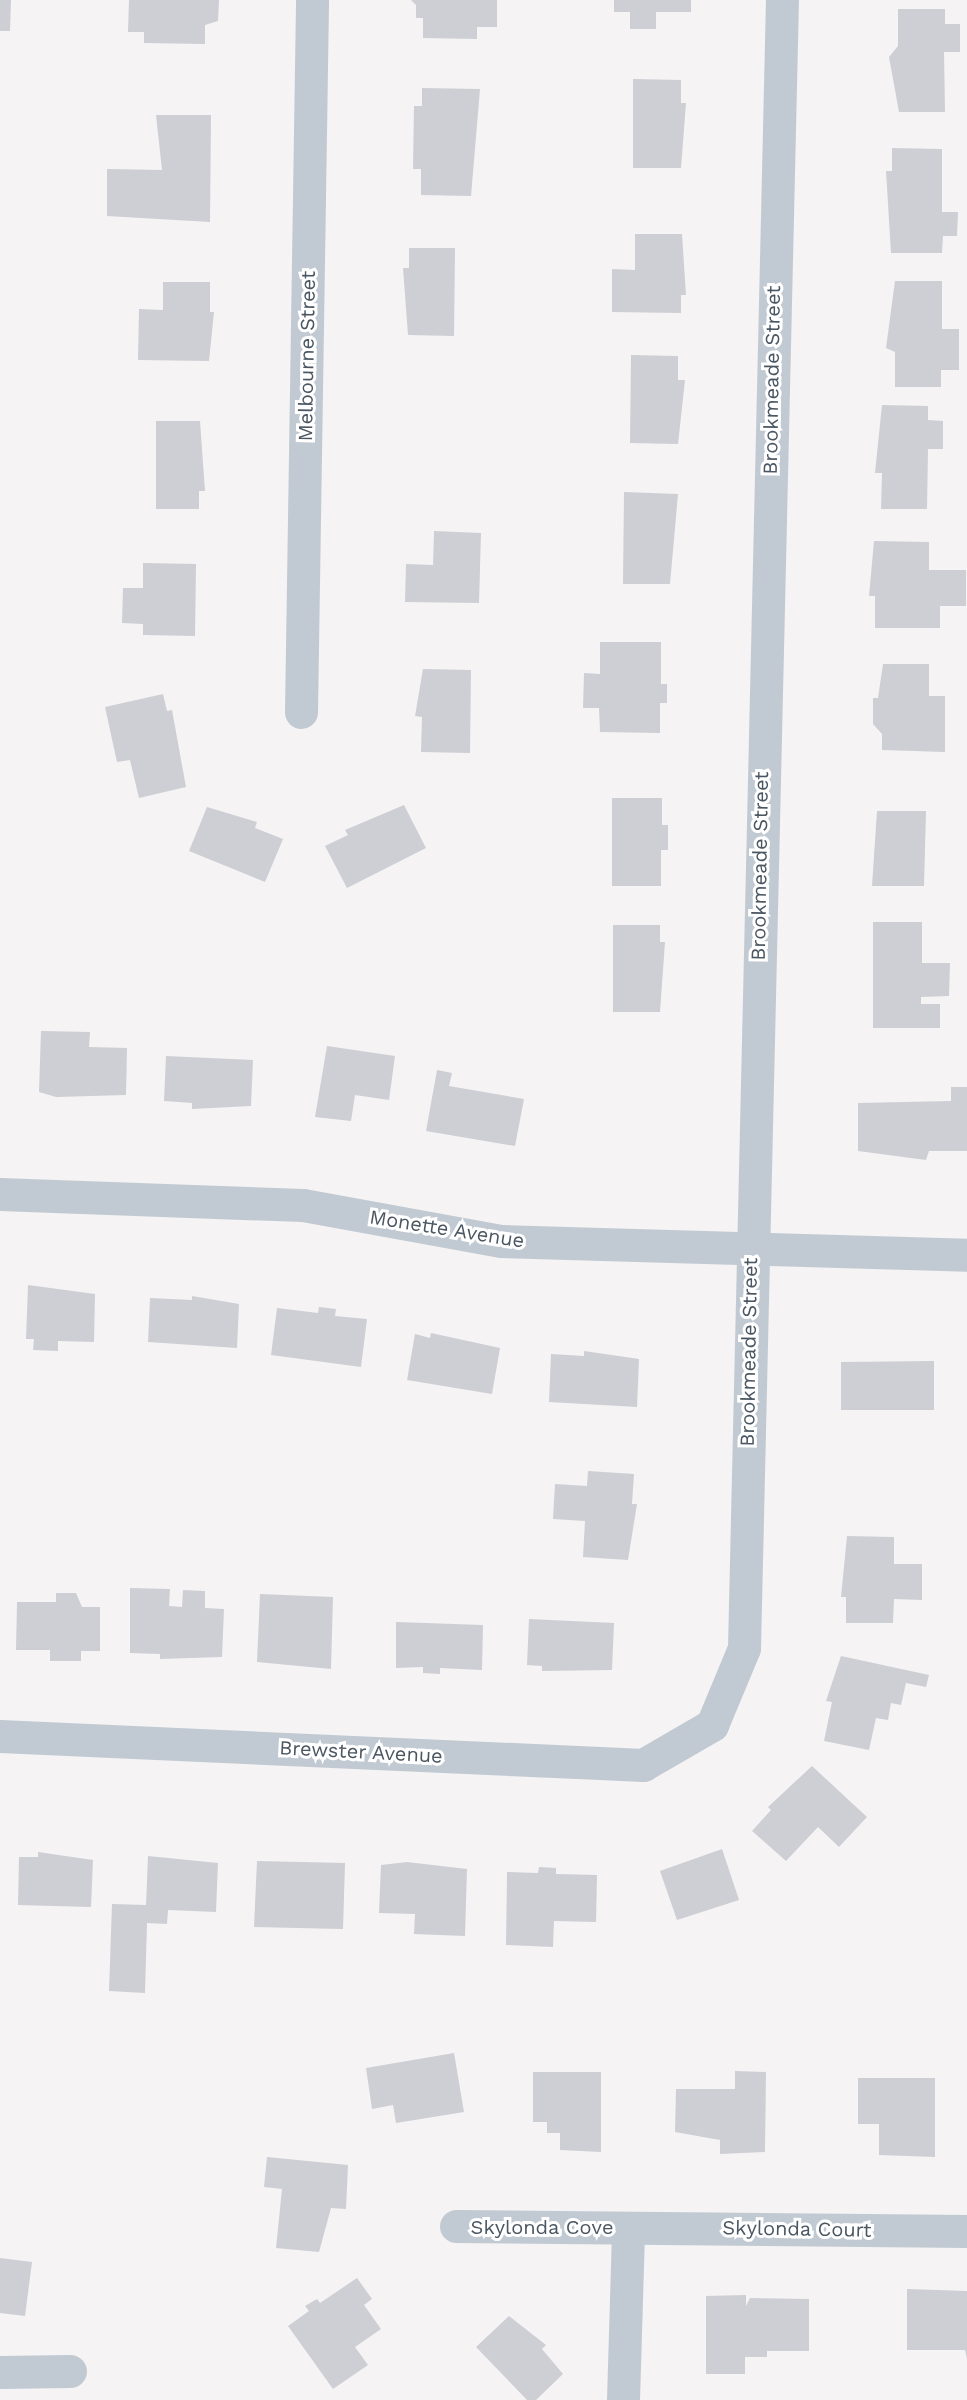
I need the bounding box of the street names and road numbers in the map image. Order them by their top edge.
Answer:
street label: Melbourne Street [294,271,320,441]
street label: Brookmeade Street [758,285,786,475]
street label: Brookmeade Street [746,771,774,961]
street label: Monette Avenue [368,1205,526,1253]
street label: Brookmeade Street [735,1257,763,1447]
street label: Brewster Avenue [278,1736,444,1768]
street label: Skylonda Cove [470,2215,614,2239]
street label: Skylonda Court [722,2216,872,2242]

